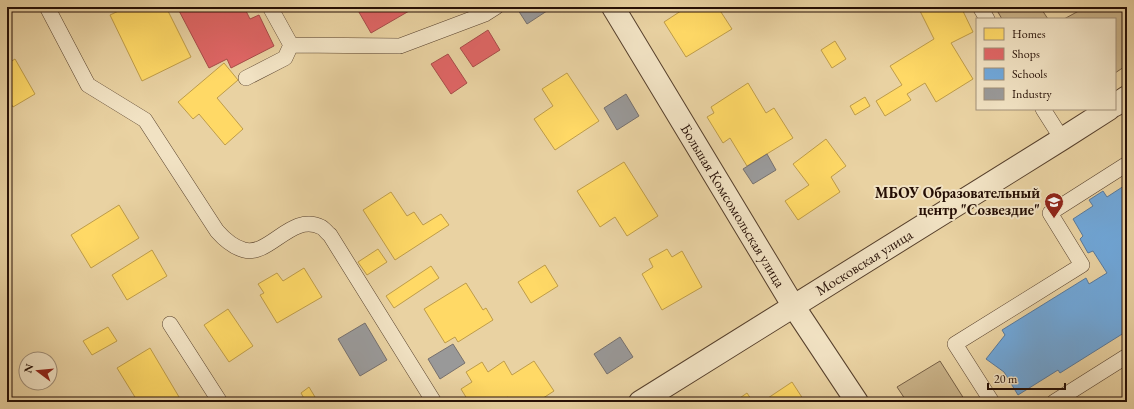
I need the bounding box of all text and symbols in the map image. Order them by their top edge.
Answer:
legend [976,18,1116,110]
text: Homes [1012,26,1046,42]
text: Shops [1012,46,1040,62]
text: Schools [1012,66,1047,82]
text: Industry [1012,86,1052,102]
street label: Большая Комсомольская улица [677,120,790,291]
place label: МБОУ Образовательный центр "Созвездие" [875,183,1040,219]
school or university icon: МБОУ Образовательный центр "Созвездие" [1043,191,1065,219]
street label: Московская улица [812,225,916,299]
north arrow [18,351,58,391]
text: N [20,362,36,374]
scale bar [988,365,1065,391]
text: 20 m [994,371,1018,387]

